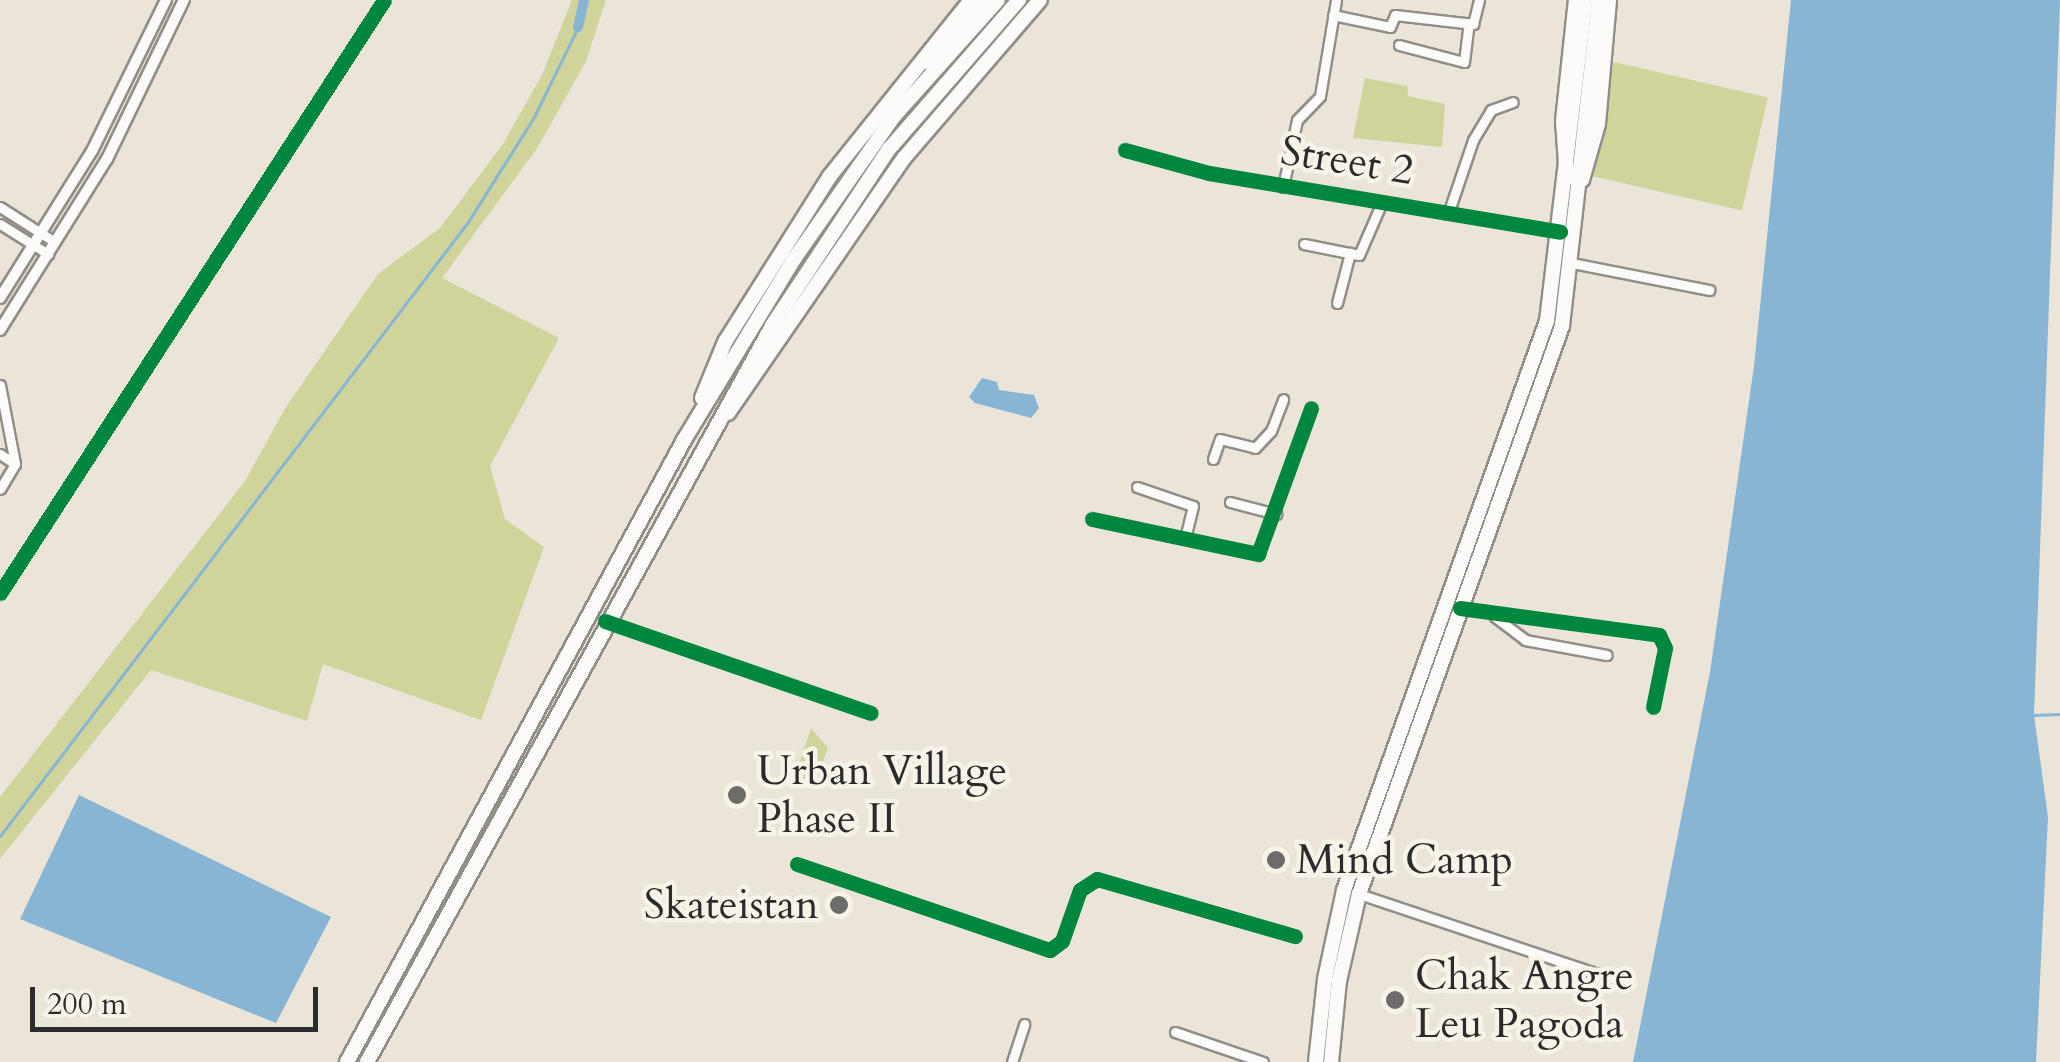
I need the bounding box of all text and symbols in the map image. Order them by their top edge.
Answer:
street label: Street 2 [1277,126,1417,196]
place label: Urban Village Phase II [757,746,1007,844]
marker: Urban Village Phase II [726,784,748,806]
place label: Mind Camp [1296,835,1513,885]
marker: Mind Camp [1265,849,1287,871]
place label: Skateistan [644,880,819,930]
marker: Skateistan [828,894,850,916]
place label: Chak Angre Leu Pagoda [1415,951,1634,1050]
scale bar [35,967,322,1029]
text: 200 m [47,984,127,1025]
marker: Chak Angre Leu Pagoda [1384,989,1406,1011]

